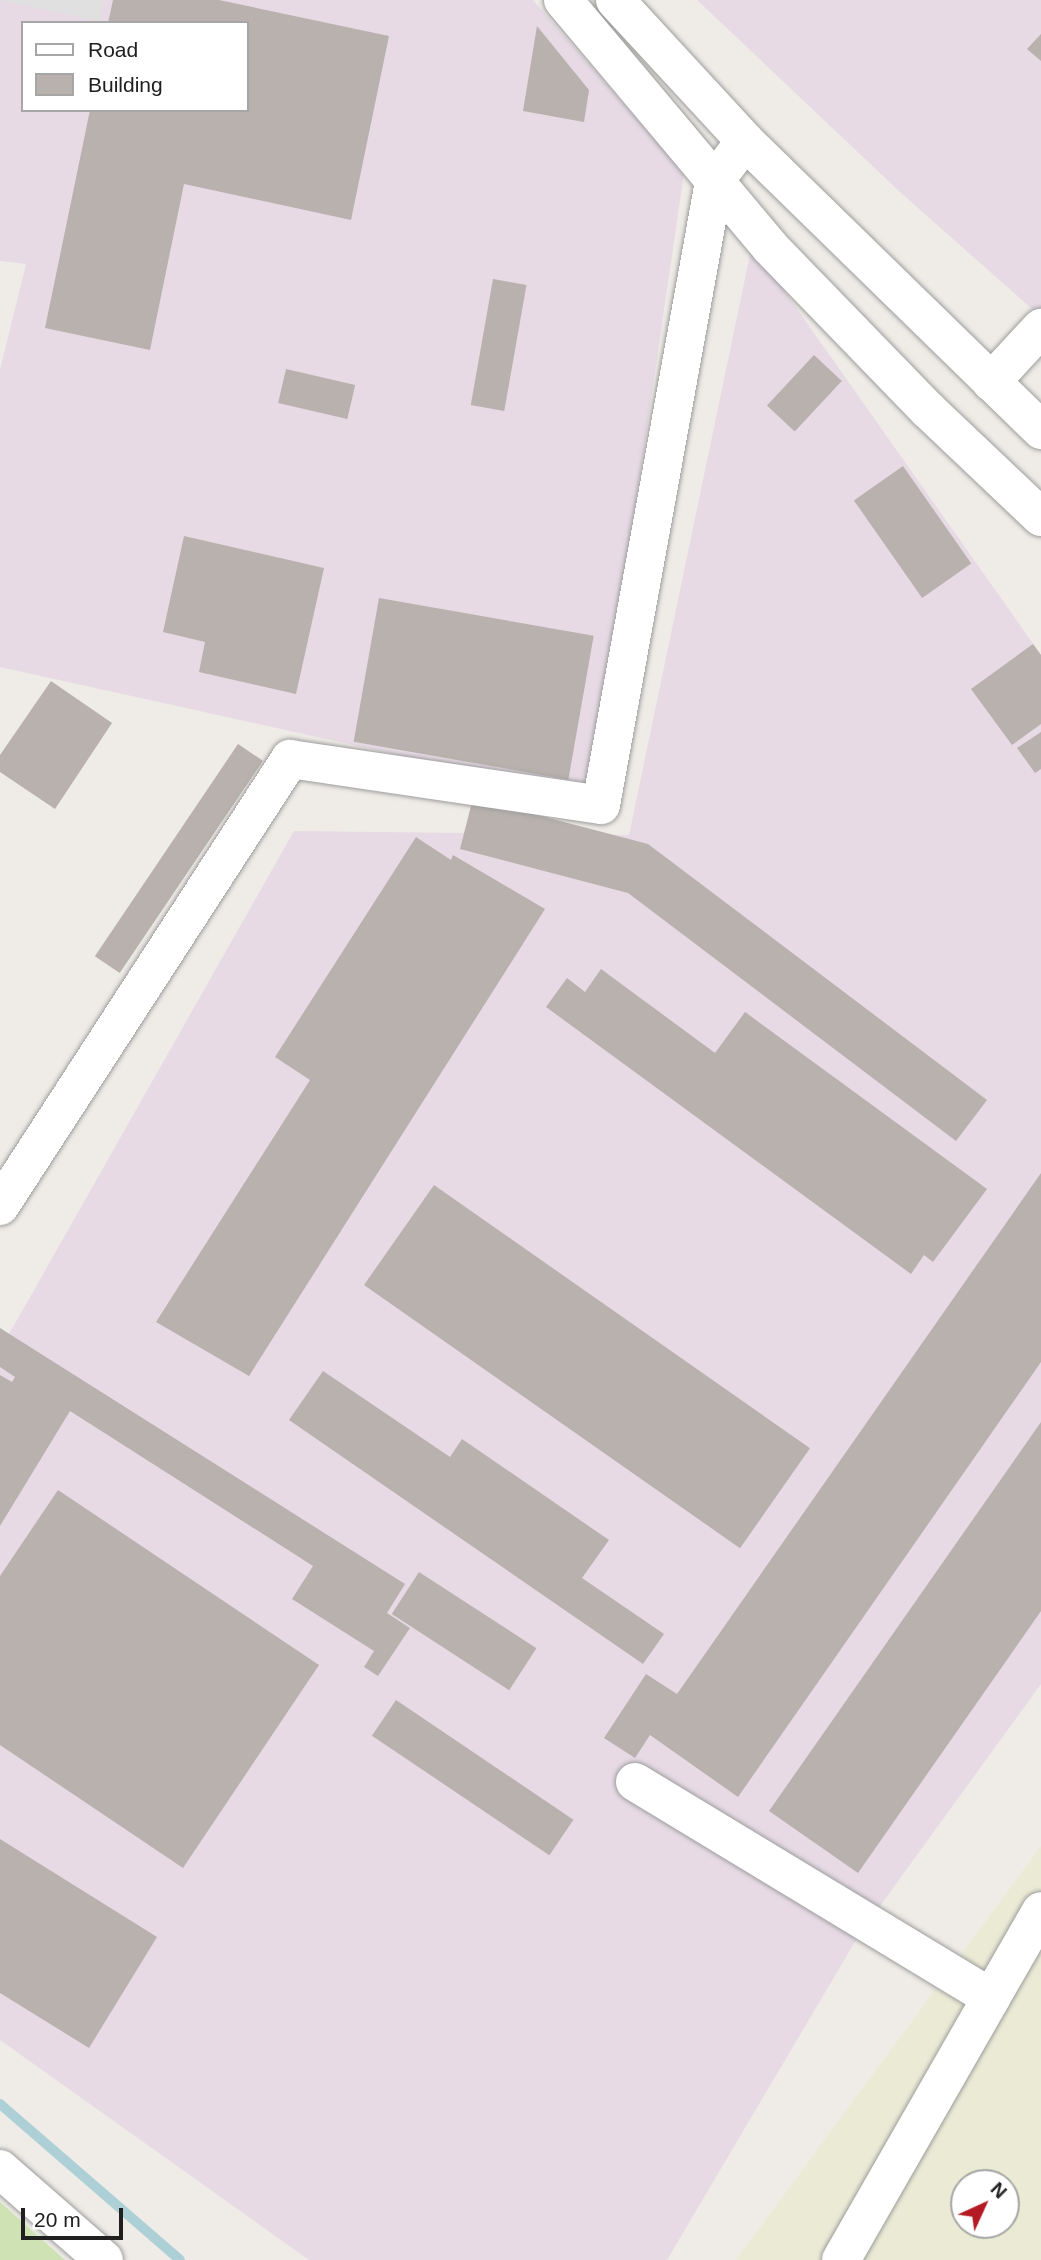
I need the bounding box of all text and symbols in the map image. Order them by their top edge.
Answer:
legend [21,21,248,112]
text: Road [88,38,138,61]
text: Building [88,73,163,96]
north arrow [950,2169,1020,2239]
text: N [987,2178,1011,2202]
scale bar [24,2194,126,2238]
text: 20 m [34,2208,81,2231]

